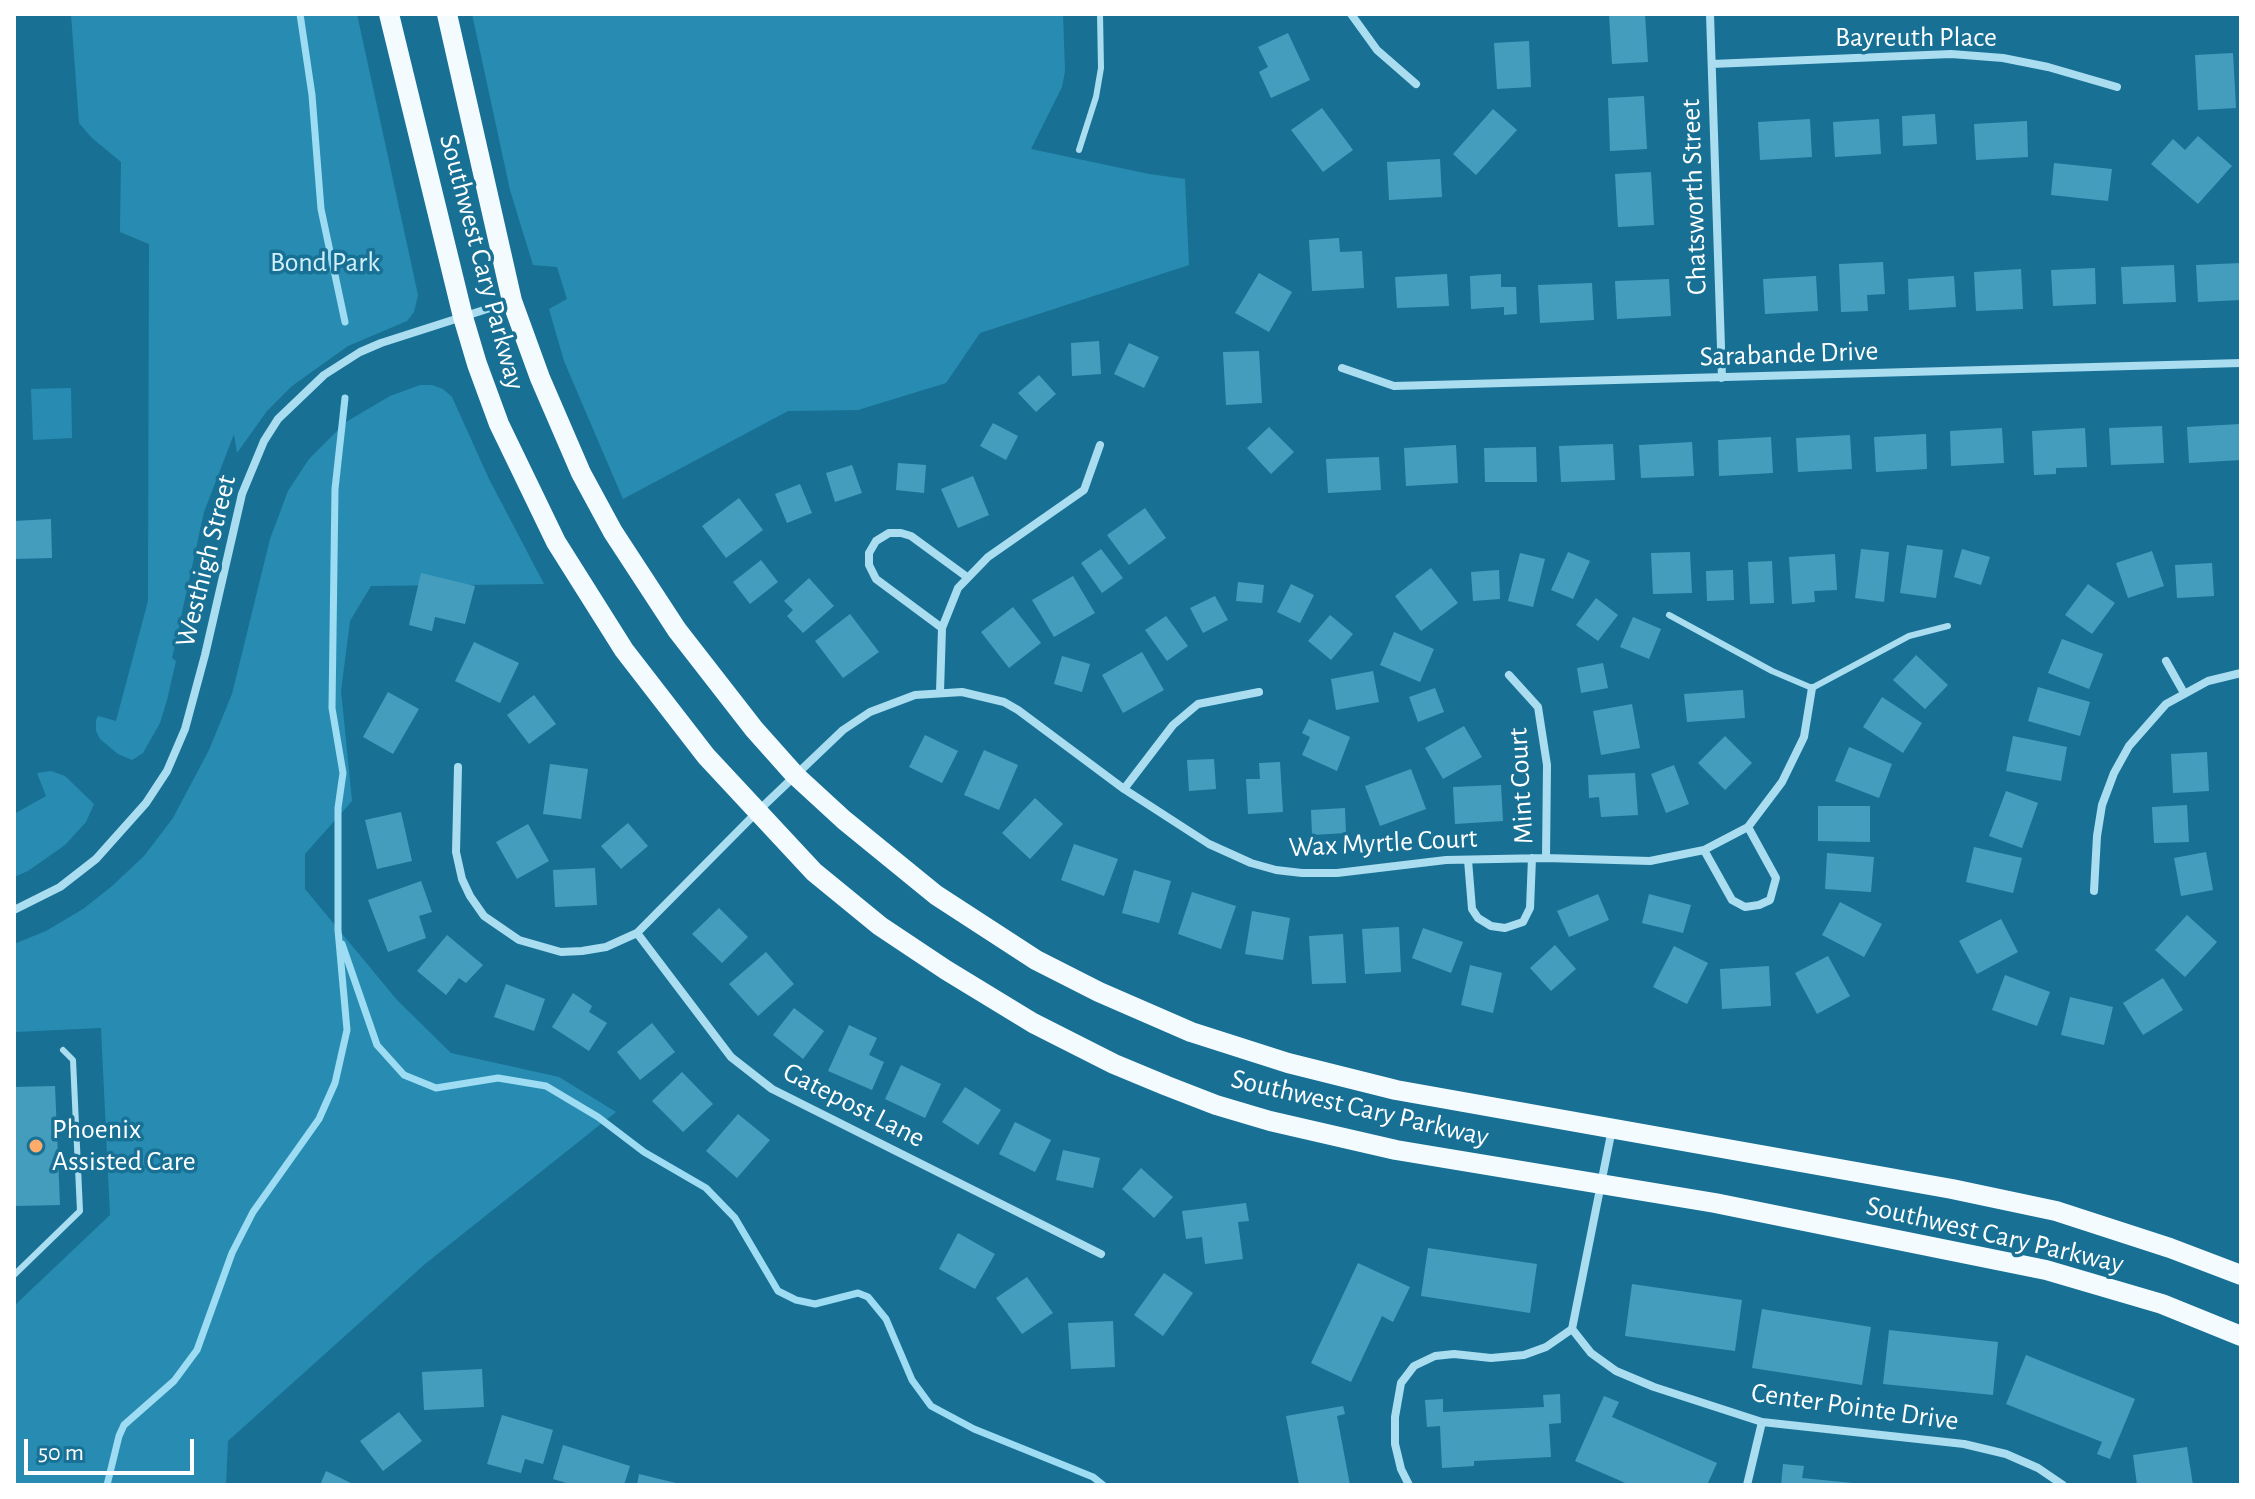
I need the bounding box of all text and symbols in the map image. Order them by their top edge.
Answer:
street label: Bayreuth Place [1835,21,1997,55]
street label: Chatsworth Street [1674,98,1714,296]
street label: Southwest Cary Parkway [432,130,532,394]
park label: Bond Park [270,246,380,280]
street label: Sarabande Drive [1699,334,1879,374]
street label: Westhigh Street [168,472,244,650]
street label: Mint Court [1501,727,1541,845]
street label: Wax Myrtle Court [1288,821,1478,865]
street label: Gatepost Lane [778,1055,930,1155]
street label: Southwest Cary Parkway [1228,1062,1492,1154]
place label: Phoenix Assisted Care [52,1113,196,1179]
marker: Phoenix Assisted Care [27,1137,45,1155]
street label: Southwest Cary Parkway [1863,1189,2127,1281]
street label: Center Pointe Drive [1749,1376,1961,1438]
scale bar [28,1423,198,1473]
text: 50 m [38,1441,84,1465]

